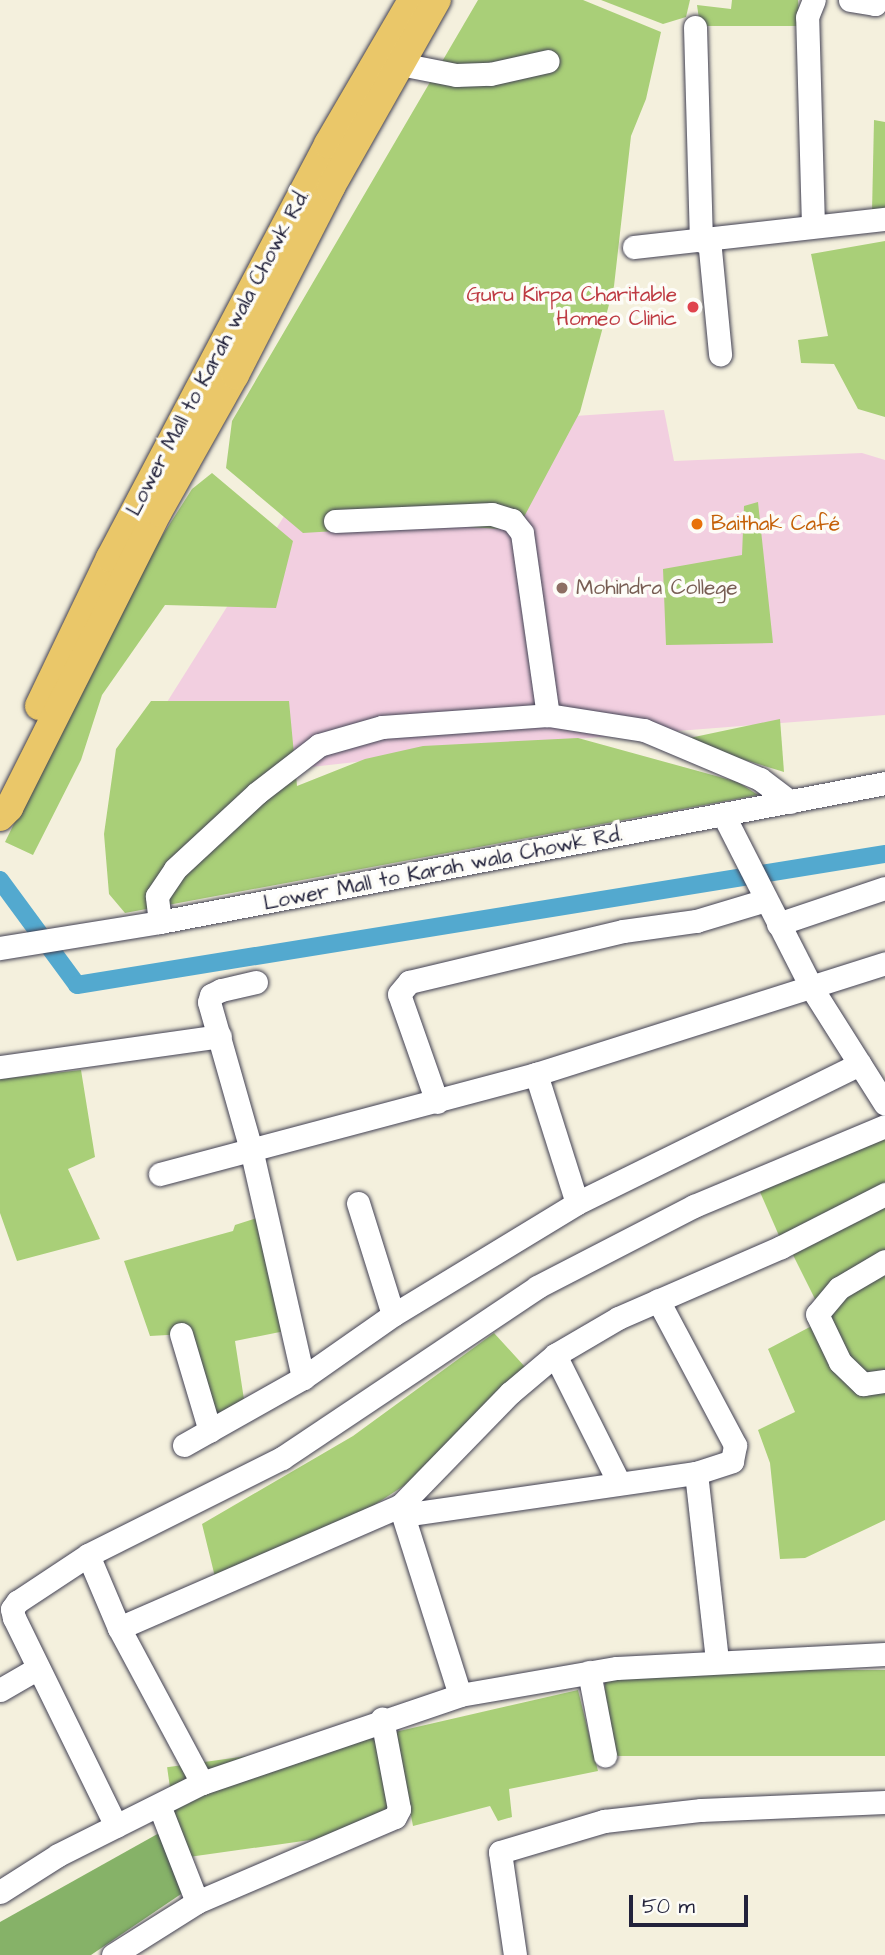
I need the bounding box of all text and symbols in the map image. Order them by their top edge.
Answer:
street label: Lower Mall to Karah wala Chowk Rd. [121,186,315,520]
place label: Guru Kirpa Charitable Homeo Clinic [467,282,677,332]
marker: Guru Kirpa Charitable Homeo Clinic [683,297,703,317]
place label: Baithak Café [711,511,840,537]
marker: Baithak Café [689,516,705,532]
place label: Mohindra College [576,575,738,601]
marker: Mohindra College [554,580,570,596]
street label: Lower Mall to Karah wala Chowk Rd. [261,822,625,916]
scale bar [633,1882,752,1926]
text: 50 m [642,1892,695,1921]

